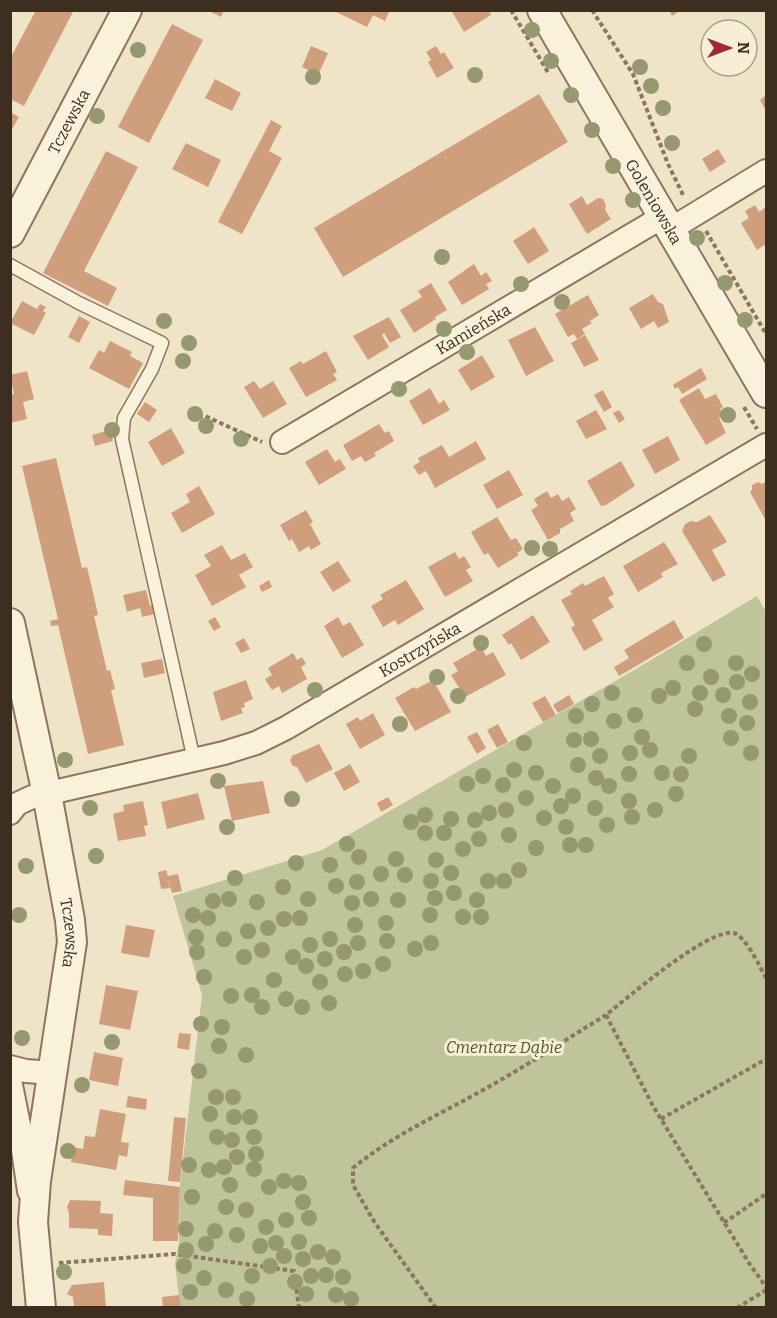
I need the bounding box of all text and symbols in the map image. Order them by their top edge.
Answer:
north arrow [699,18,759,78]
text: N [734,42,753,54]
street label: Tczewska [44,86,93,157]
street label: Goleniowska [622,156,687,248]
street label: Kamieńska [432,299,514,358]
street label: Kostrzyńska [375,618,464,681]
street label: Tczewska [57,896,82,969]
park label: Cmentarz Dąbie [446,1038,562,1057]

